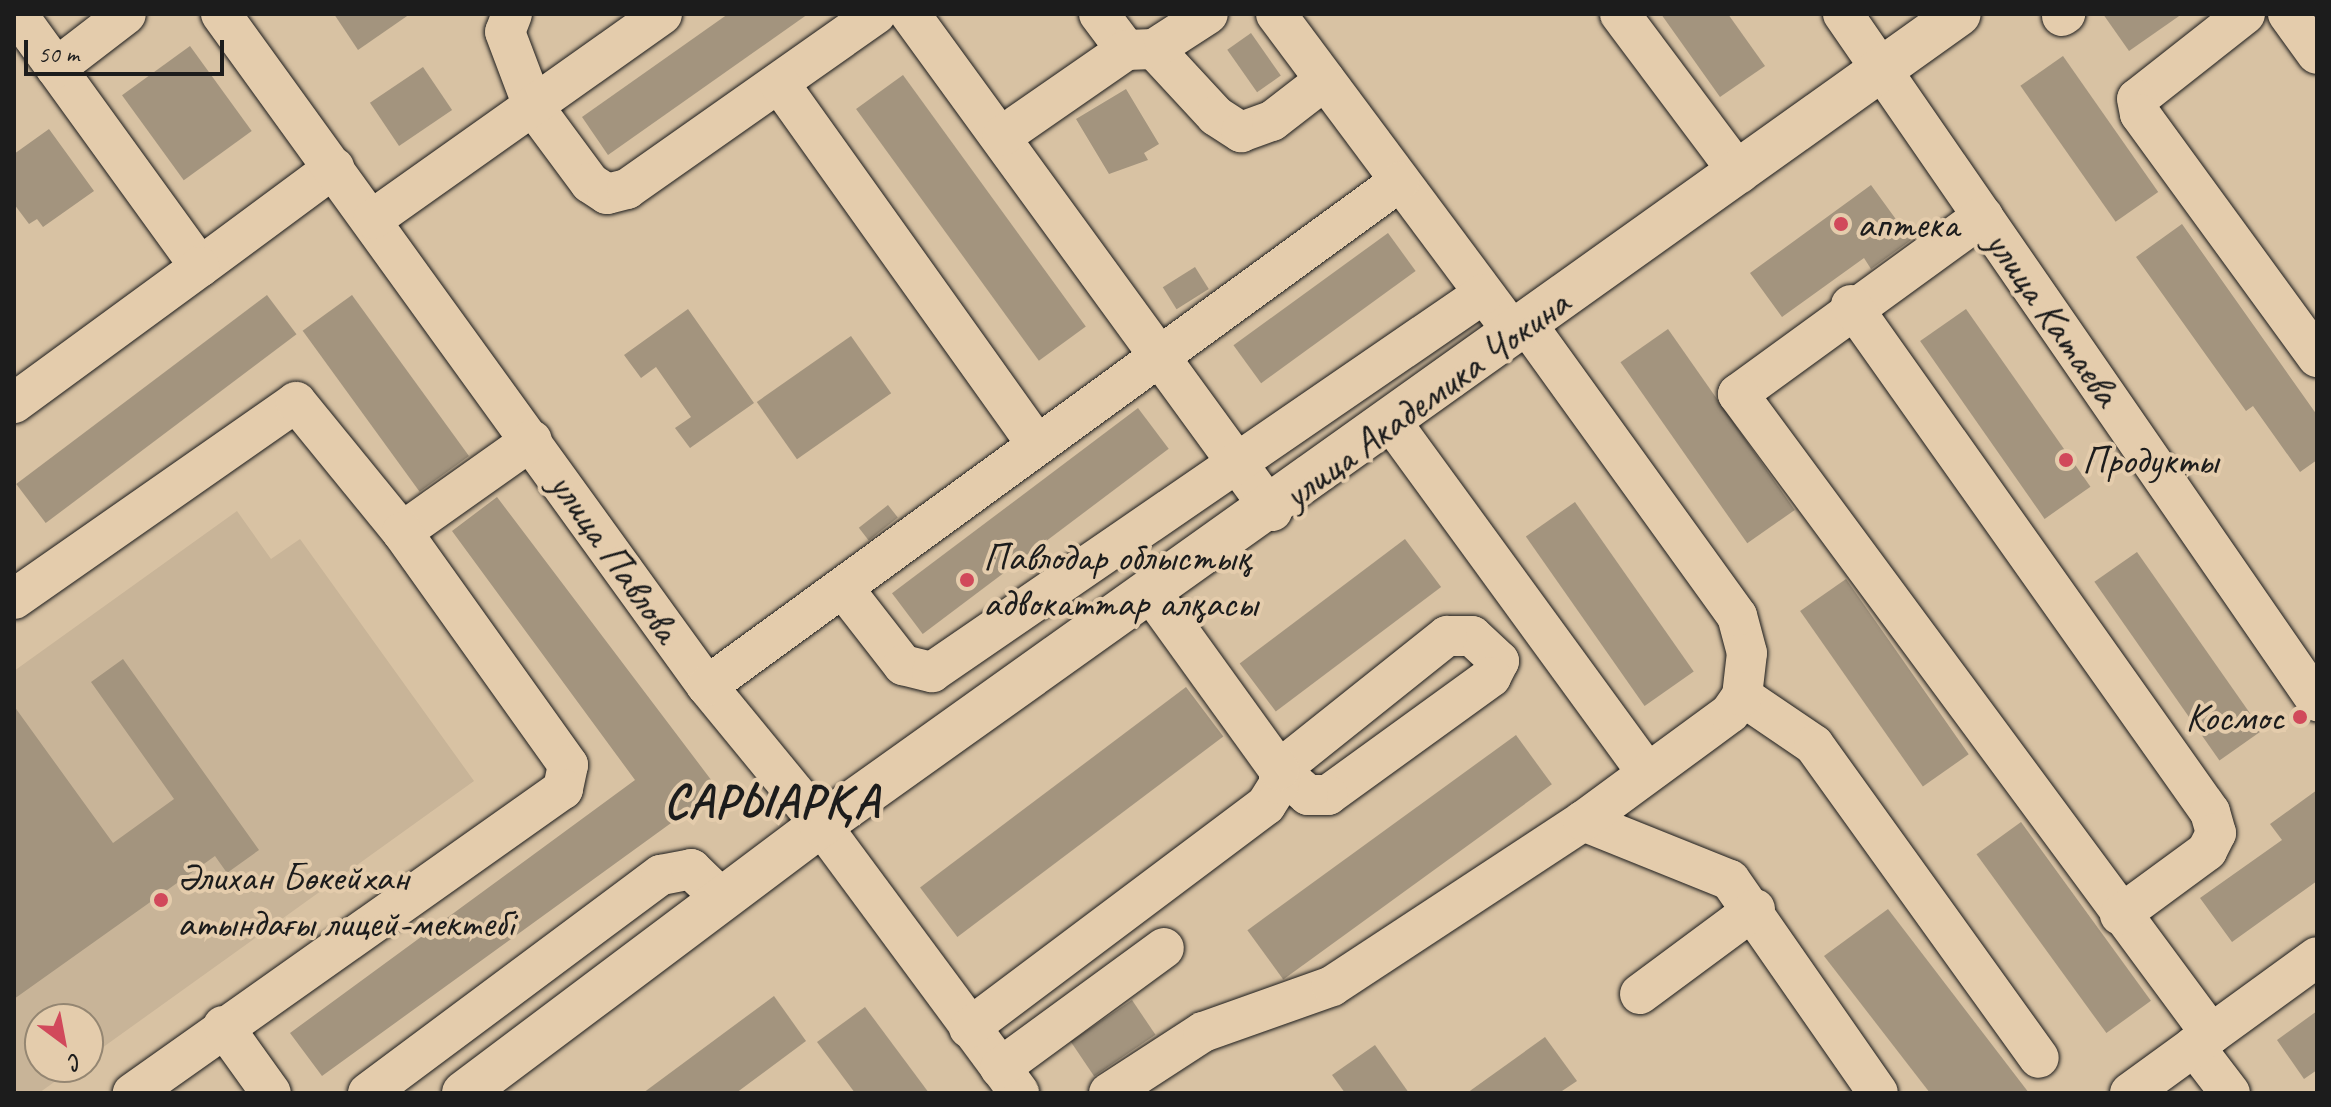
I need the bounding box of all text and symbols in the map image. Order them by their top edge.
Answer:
scale bar [28,24,228,74]
text: 50 m [38,39,79,69]
place label: аптека [1857,200,1959,248]
marker: аптека [1832,215,1850,233]
street label: улица Катаева [1976,222,2130,414]
street label: улица Академика Чокина [1274,280,1578,518]
place label: Продукты [2082,436,2218,484]
marker: Продукты [2057,451,2075,469]
street label: улица Павлова [540,464,690,650]
place label: Павлодар облыстық адвокаттар алқасы [983,533,1260,627]
marker: Павлодар облыстық адвокаттар алқасы [958,571,976,589]
place label: Космос [2185,693,2284,741]
marker: Космос [2291,708,2309,726]
district label: САРЫАРҚА [662,773,882,831]
place label: Әлихан Бөкейхан атындағы лицей-мектебі [177,853,514,947]
marker: Әлихан Бөкейхан атындағы лицей-мектебі [152,891,170,909]
north arrow [24,1003,104,1083]
text: С [64,1047,88,1076]

